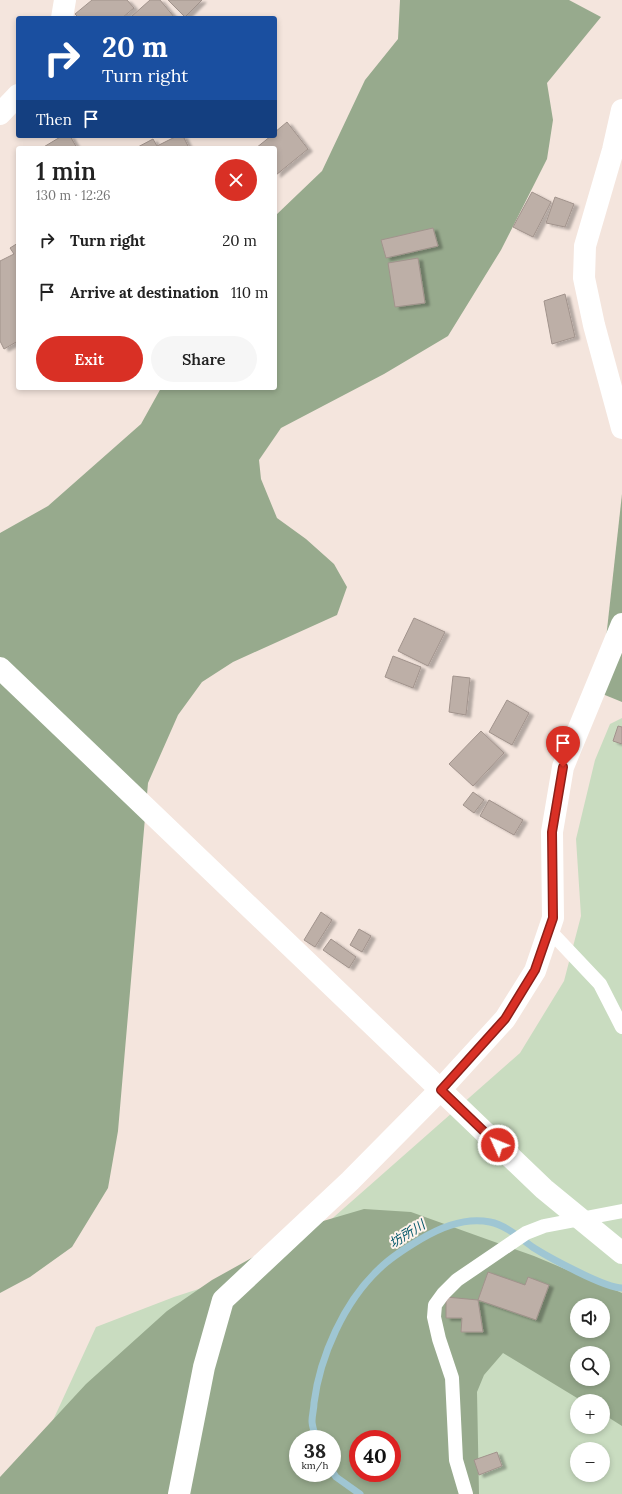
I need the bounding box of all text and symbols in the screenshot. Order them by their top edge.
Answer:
text: 20 m [102,29,168,65]
icon: right [36,32,88,84]
text: Turn right [102,64,188,87]
icon: arrive [80,108,102,130]
text: Then [36,110,72,129]
text: 1 min [36,156,96,187]
button: close [215,159,257,201]
text: 130 m · 12:26 [36,187,111,204]
icon: right [36,229,58,251]
text: Turn right [70,231,146,250]
text: 20 m [222,231,257,250]
icon: arrive [36,281,58,303]
text: Arrive at destination [70,283,219,302]
text: 110 m [231,283,269,302]
button: Exit [36,336,143,382]
button: Share [151,336,257,382]
pin [546,726,580,767]
icon: arrive [552,732,574,754]
position arrow [477,1124,519,1166]
water label: 坊所川 [386,1215,430,1252]
map controls [570,1298,610,1482]
button: sound [570,1298,610,1338]
button: search [570,1346,610,1386]
button: + [570,1394,610,1434]
speed limit sign: 40 [349,1430,401,1482]
text: 38 [304,1438,326,1463]
button: − [570,1442,610,1482]
text: km/h [301,1459,329,1472]

